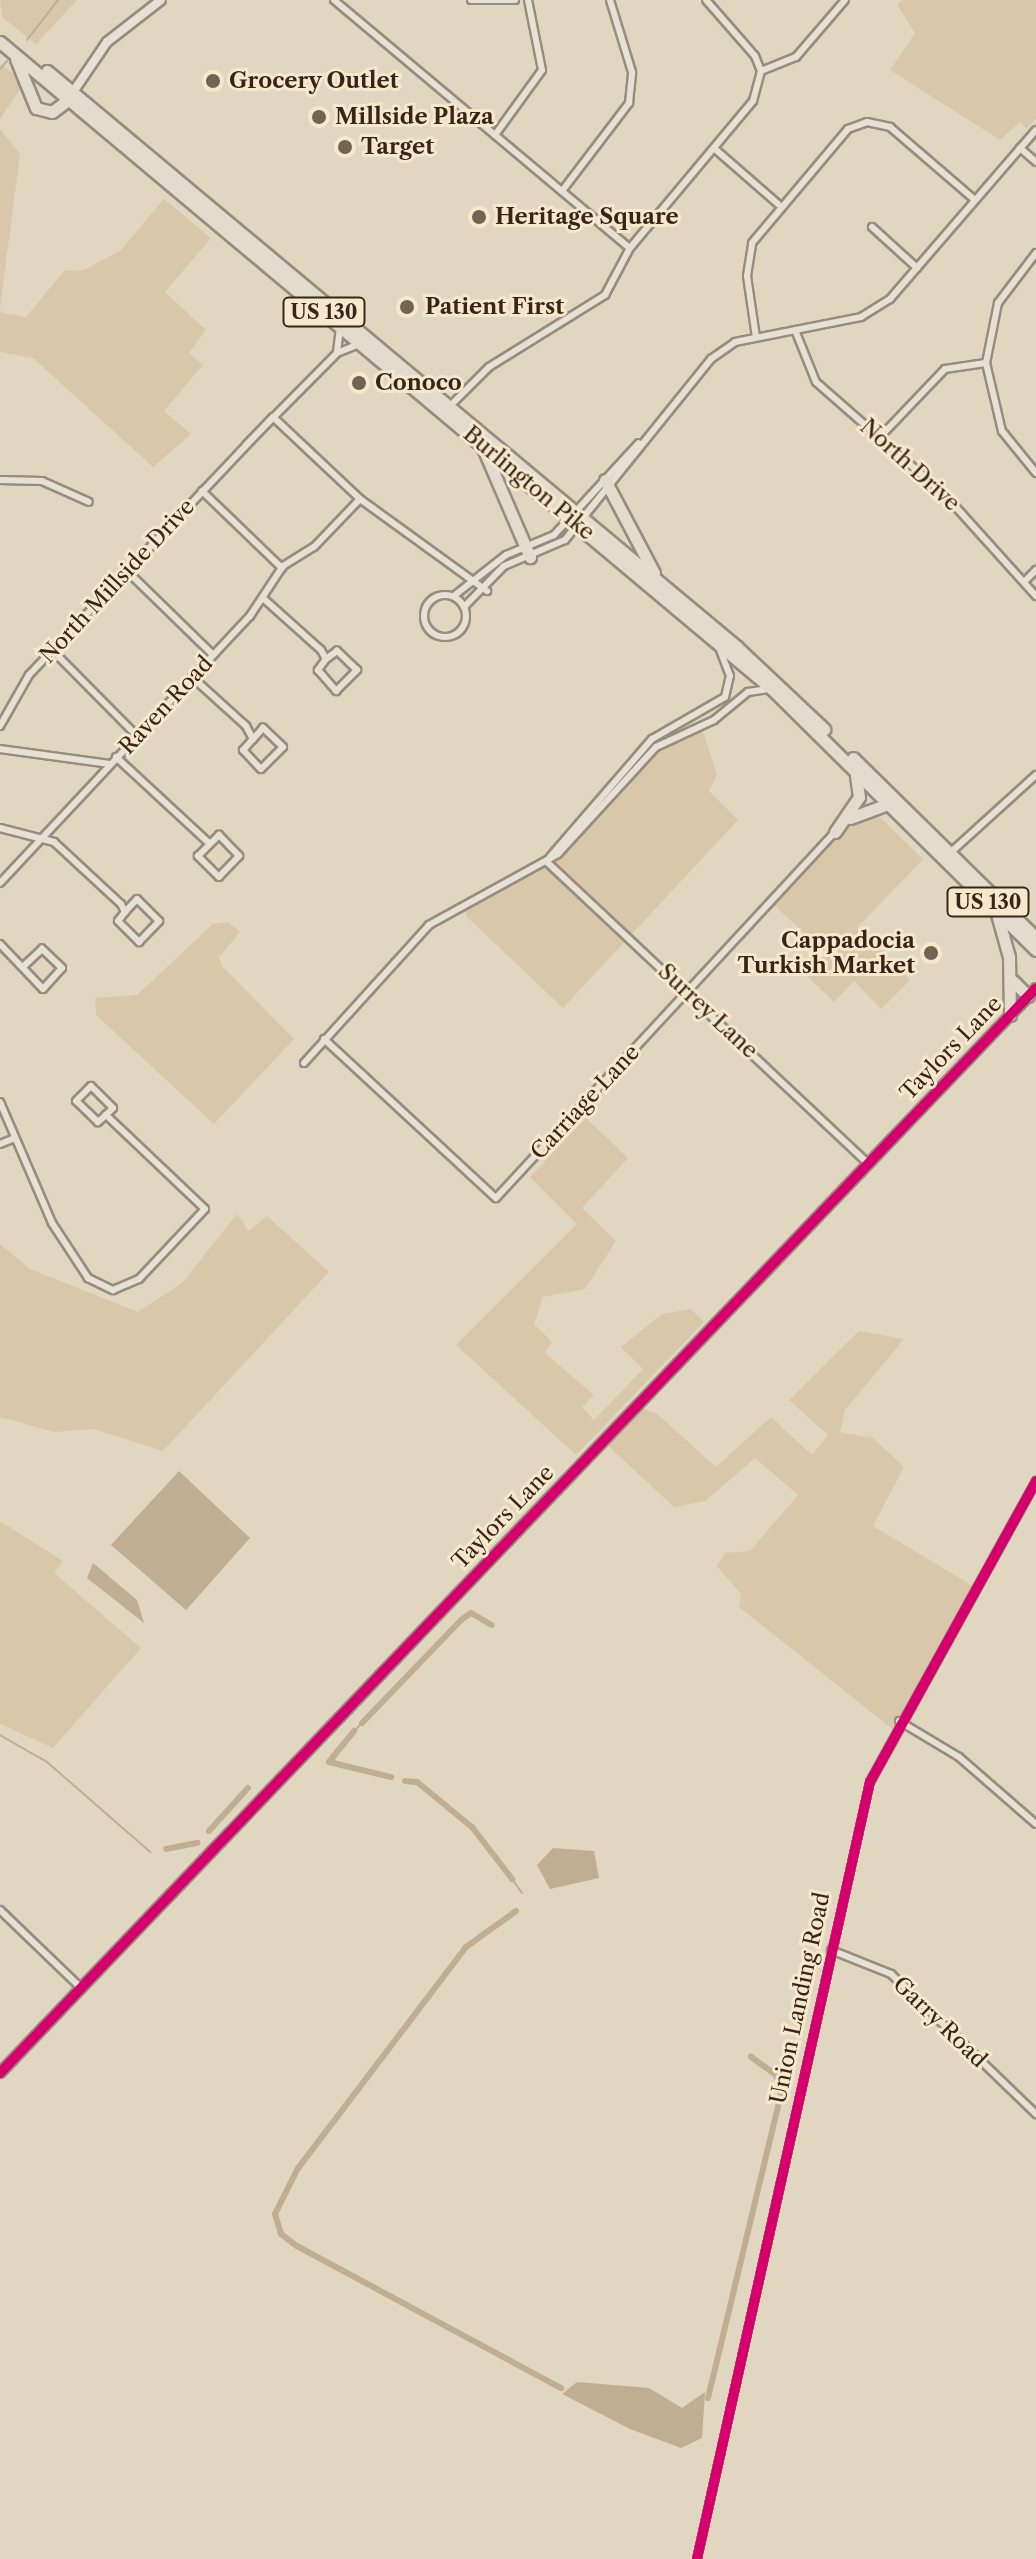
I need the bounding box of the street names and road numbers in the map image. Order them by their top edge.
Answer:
road number: US 130 [282,296,366,328]
street label: North Drive [855,413,965,517]
street label: Burlington Pike [458,420,600,546]
street label: North Millside Drive [34,493,200,669]
street label: Raven Road [114,650,218,760]
road number: US 130 [946,886,1030,918]
street label: Surrey Lane [653,958,763,1064]
street label: Taylors Lane [895,990,1007,1106]
street label: Carriage Lane [525,1039,645,1165]
street label: Taylors Lane [447,1459,559,1575]
street label: Union Landing Road [765,1890,835,2106]
street label: Garry Road [888,1971,992,2073]

